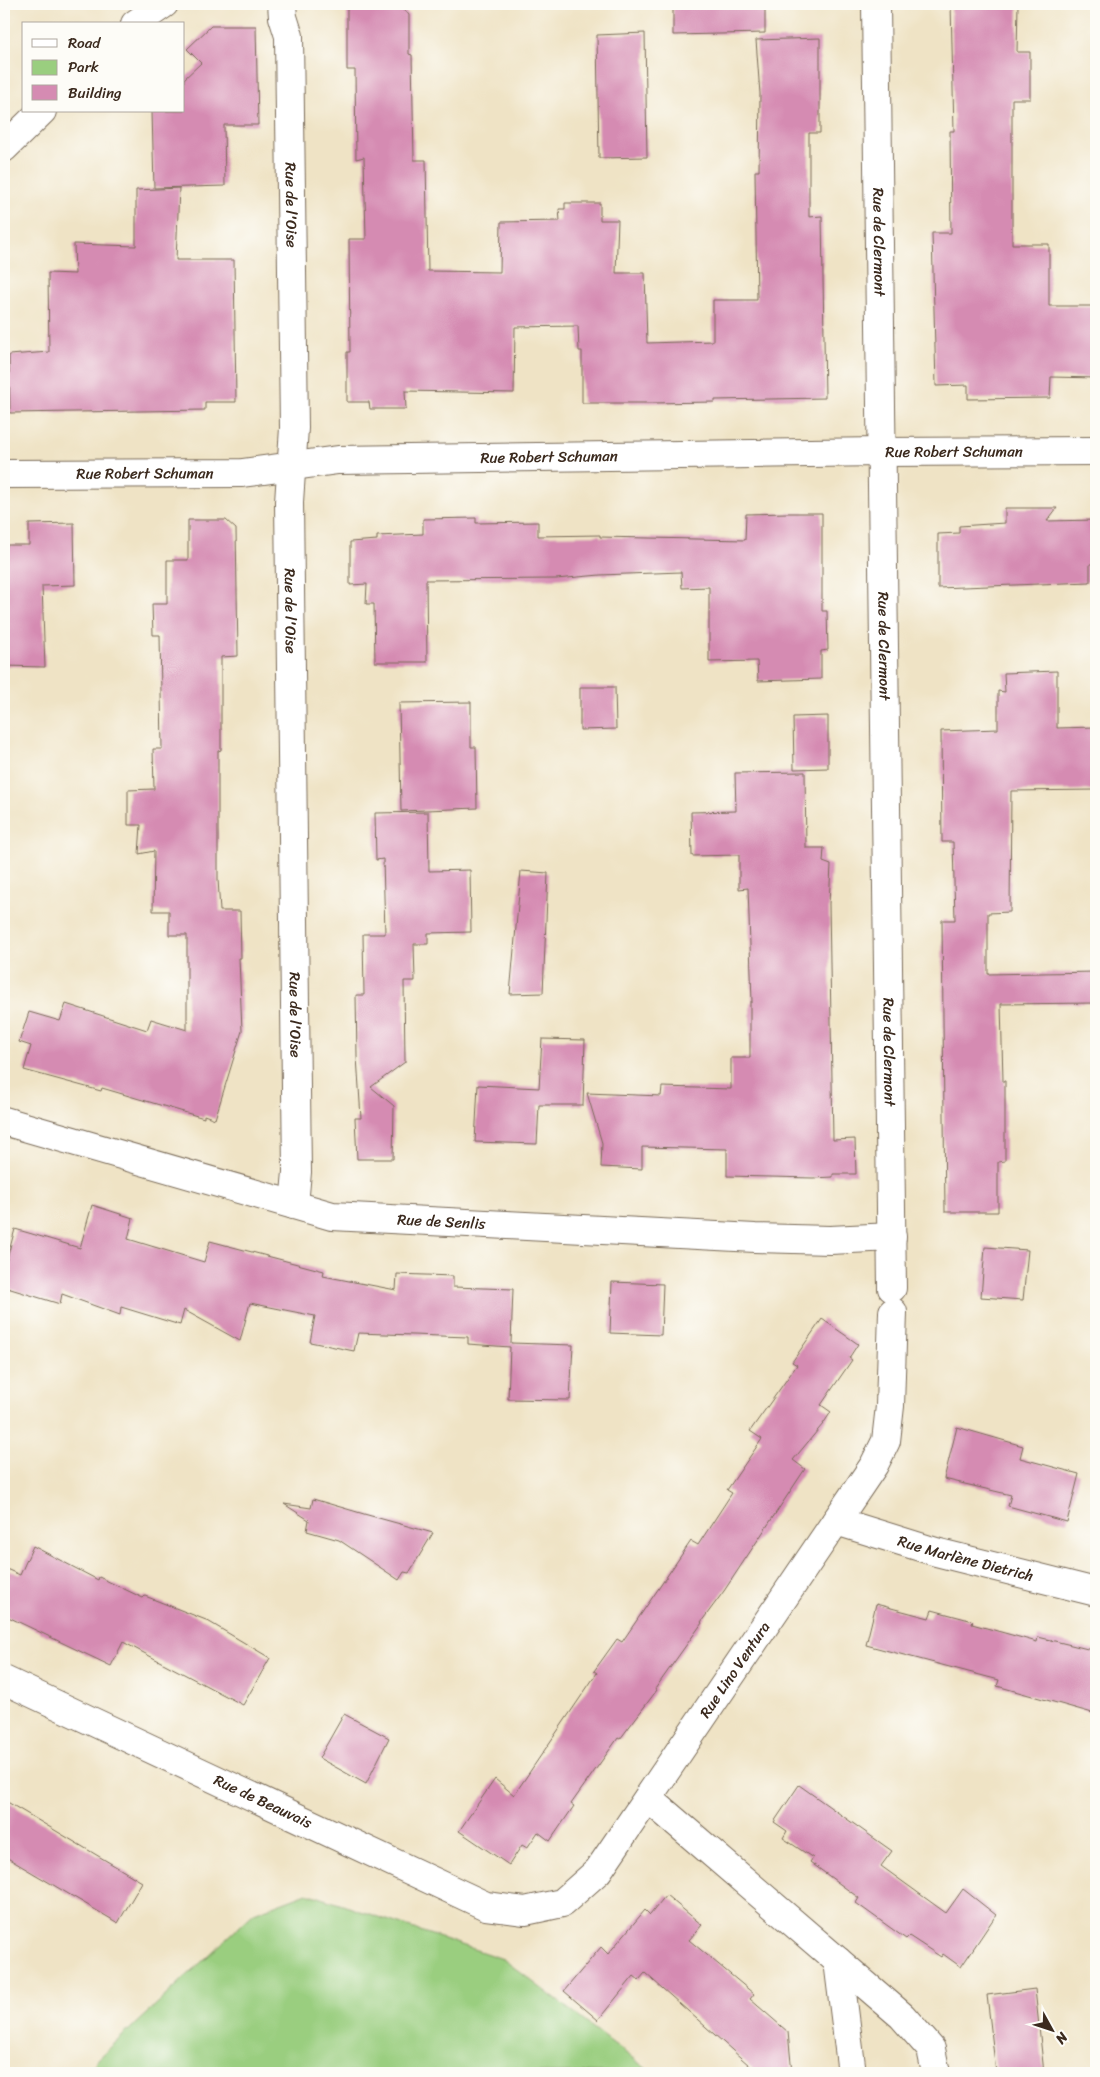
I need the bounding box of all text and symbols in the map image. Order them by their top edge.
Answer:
legend [22,22,185,112]
text: Road [68,30,101,56]
text: Park [68,54,99,80]
text: Building [68,80,122,106]
street label: Rue de l'Oise [278,162,305,248]
street label: Rue de Clermont [865,187,893,297]
street label: Rue Robert Schuman [885,438,1023,465]
street label: Rue Robert Schuman [480,443,618,471]
street label: Rue Robert Schuman [76,460,214,487]
street label: Rue de l'Oise [277,568,304,654]
street label: Rue de Clermont [870,591,898,701]
street label: Rue de l'Oise [282,972,309,1058]
street label: Rue de Clermont [875,997,903,1107]
street label: Rue de Senlis [397,1206,486,1237]
street label: Rue Marlène Dietrich [894,1528,1036,1589]
street label: Rue Lino Ventura [693,1616,777,1723]
street label: Rue de Beauvais [209,1767,317,1836]
north arrow [1028,2004,1078,2054]
text: N [1049,2026,1075,2050]

